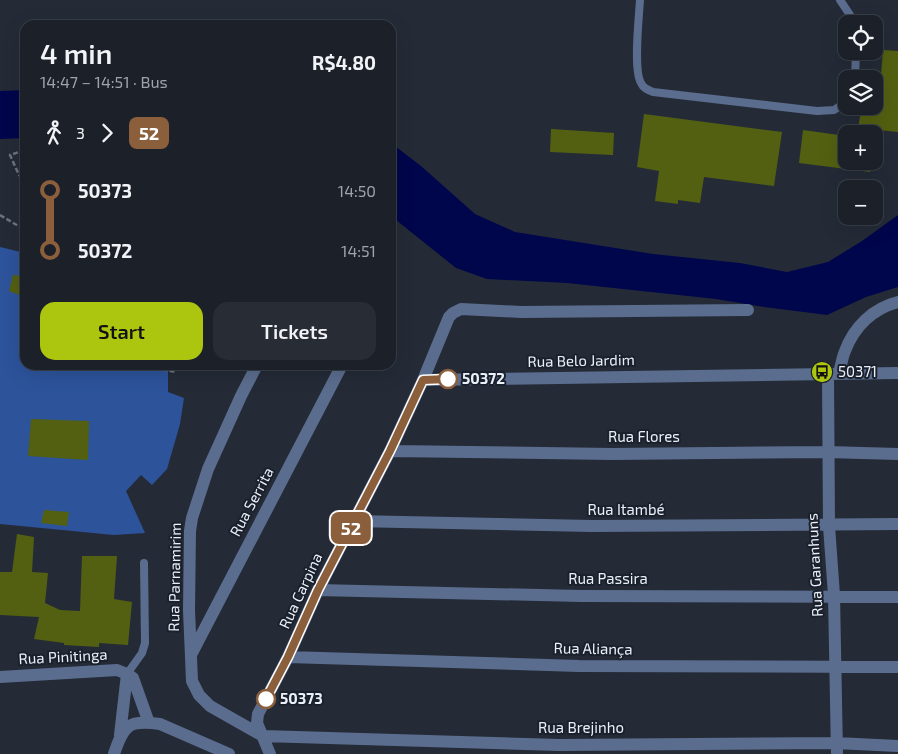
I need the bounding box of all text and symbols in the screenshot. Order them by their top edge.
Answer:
map controls [838,15,883,225]
button: locate [838,15,883,60]
text: 4 min [40,36,112,70]
text: R$4.80 [312,51,376,74]
button: layers [838,70,883,115]
text: 14:47 – 14:51 · Bus [40,72,168,91]
icon: walk [40,119,68,147]
icon: forward [93,119,121,147]
text: 52 [139,122,159,144]
text: 3 [76,123,85,142]
button: + [838,125,883,170]
text: 50373 [78,179,132,202]
button: − [838,180,883,225]
text: 14:50 [338,181,376,200]
text: 50372 [78,239,132,262]
text: 14:51 [341,241,376,260]
button: Start [40,302,203,360]
button: Tickets [213,302,376,360]
street label: Rua Belo Jardim [527,350,635,370]
bus stop icon: 50371 [810,360,834,384]
place label: 50371 [838,362,877,380]
marker: 50372 [438,369,458,389]
place label: 50372 [462,369,505,387]
street label: Rua Flores [608,427,680,445]
street label: Rua Serrita [225,464,277,539]
street label: Rua Itambé [587,500,665,518]
line badge: 52 [328,512,374,544]
street label: Rua Garanhuns [802,513,826,617]
text: 52 [341,517,361,539]
street label: Rua Parnamirim [164,522,184,632]
street label: Rua Carpina [275,550,325,631]
street label: Rua Passira [568,569,648,587]
street label: Rua Aliança [553,638,633,659]
street label: Rua Pinitinga [18,645,108,667]
marker: 50373 [256,689,276,709]
place label: 50373 [280,689,323,707]
street label: Rua Brejinho [538,718,624,737]

